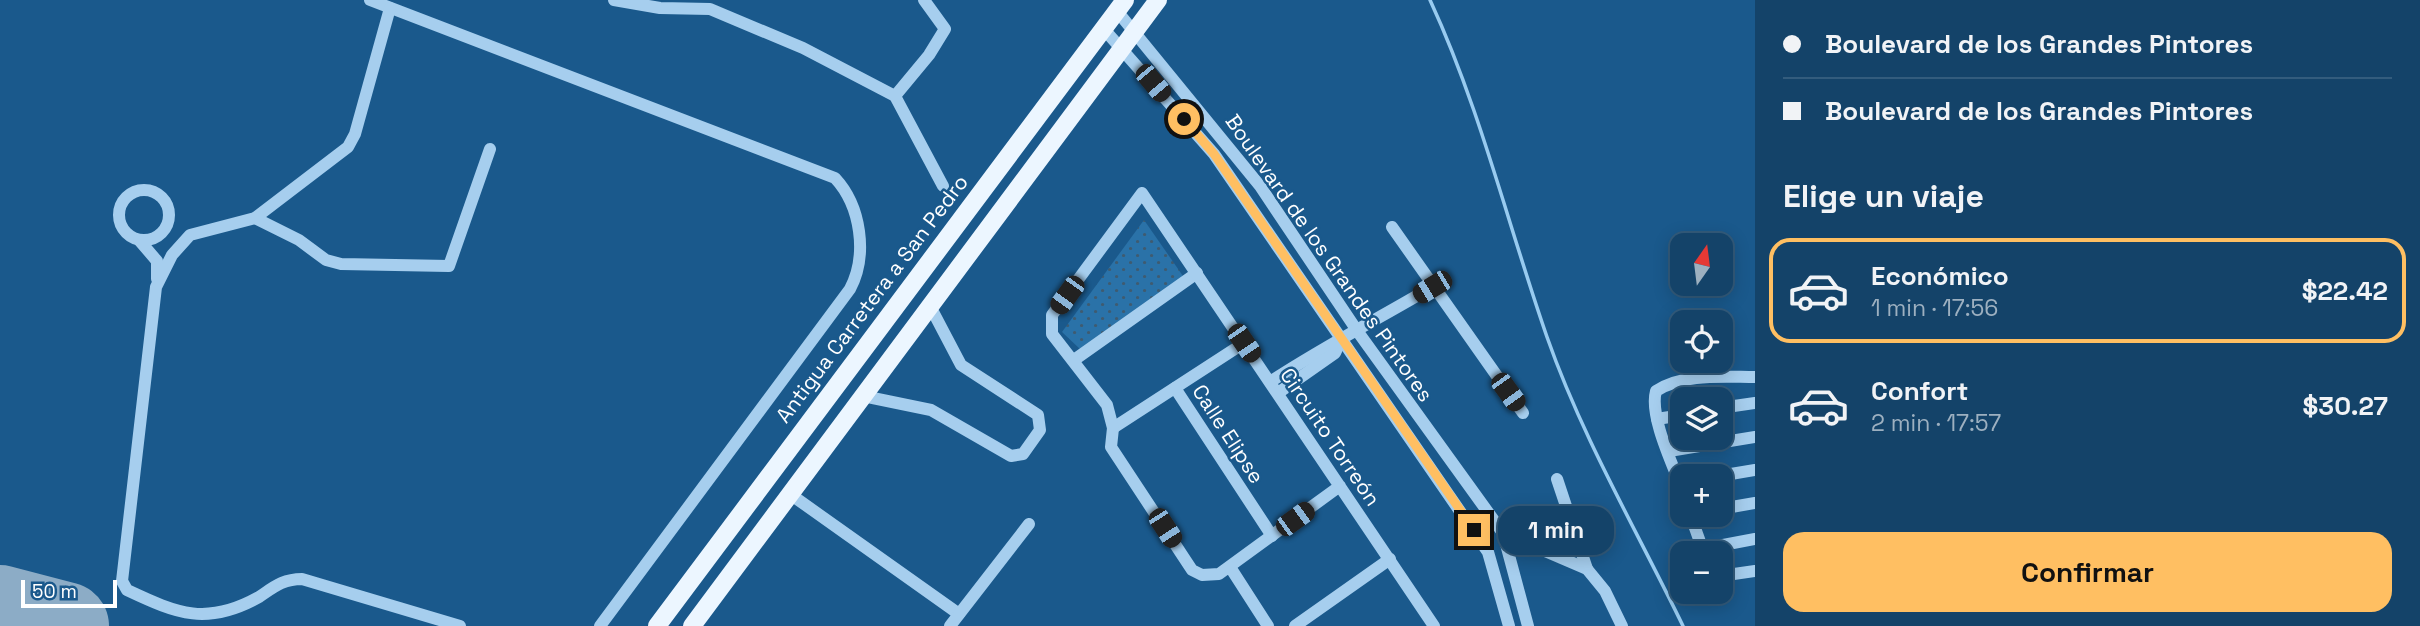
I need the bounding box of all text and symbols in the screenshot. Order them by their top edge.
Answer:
text: Boulevard de los Grandes Pintores [1825,27,2253,61]
car [1132,60,1175,106]
text: Boulevard de los Grandes Pintores [1825,94,2253,128]
route start [1168,103,1200,135]
street label: Boulevard de los Grandes Pintores [1219,109,1439,407]
street label: Antigua Carretera a San Pedro [769,169,974,428]
text: Elige un viaje [1783,176,1984,216]
north arrow [1670,233,1732,296]
map controls [1670,233,1733,604]
icon: car [1787,259,1850,322]
text: Económico [1871,259,2009,293]
car [1409,267,1456,307]
car [1047,272,1088,318]
text: $22.42 [2302,274,2388,308]
text: 1 min · 17:56 [1871,293,1998,323]
button: locate [1670,310,1733,373]
car [1224,320,1265,366]
street label: Circuito Torreón [1274,363,1387,511]
car [1488,369,1529,415]
icon: car [1787,374,1850,437]
text: Confort [1871,374,1968,408]
street label: Calle Elipse [1186,379,1270,488]
button: layers [1670,387,1733,450]
text: $30.27 [2303,389,2388,423]
text: 2 min · 17:57 [1871,408,2001,438]
button: + [1670,464,1733,527]
car [1272,498,1319,540]
car [1145,505,1186,551]
callout: 1 min [1498,505,1614,554]
route end [1458,514,1490,546]
text: 1 min [1528,515,1584,545]
button: Confirmar [1783,532,2392,612]
button: − [1670,541,1733,604]
scale bar [21,577,117,609]
text: 50 m [32,579,77,604]

